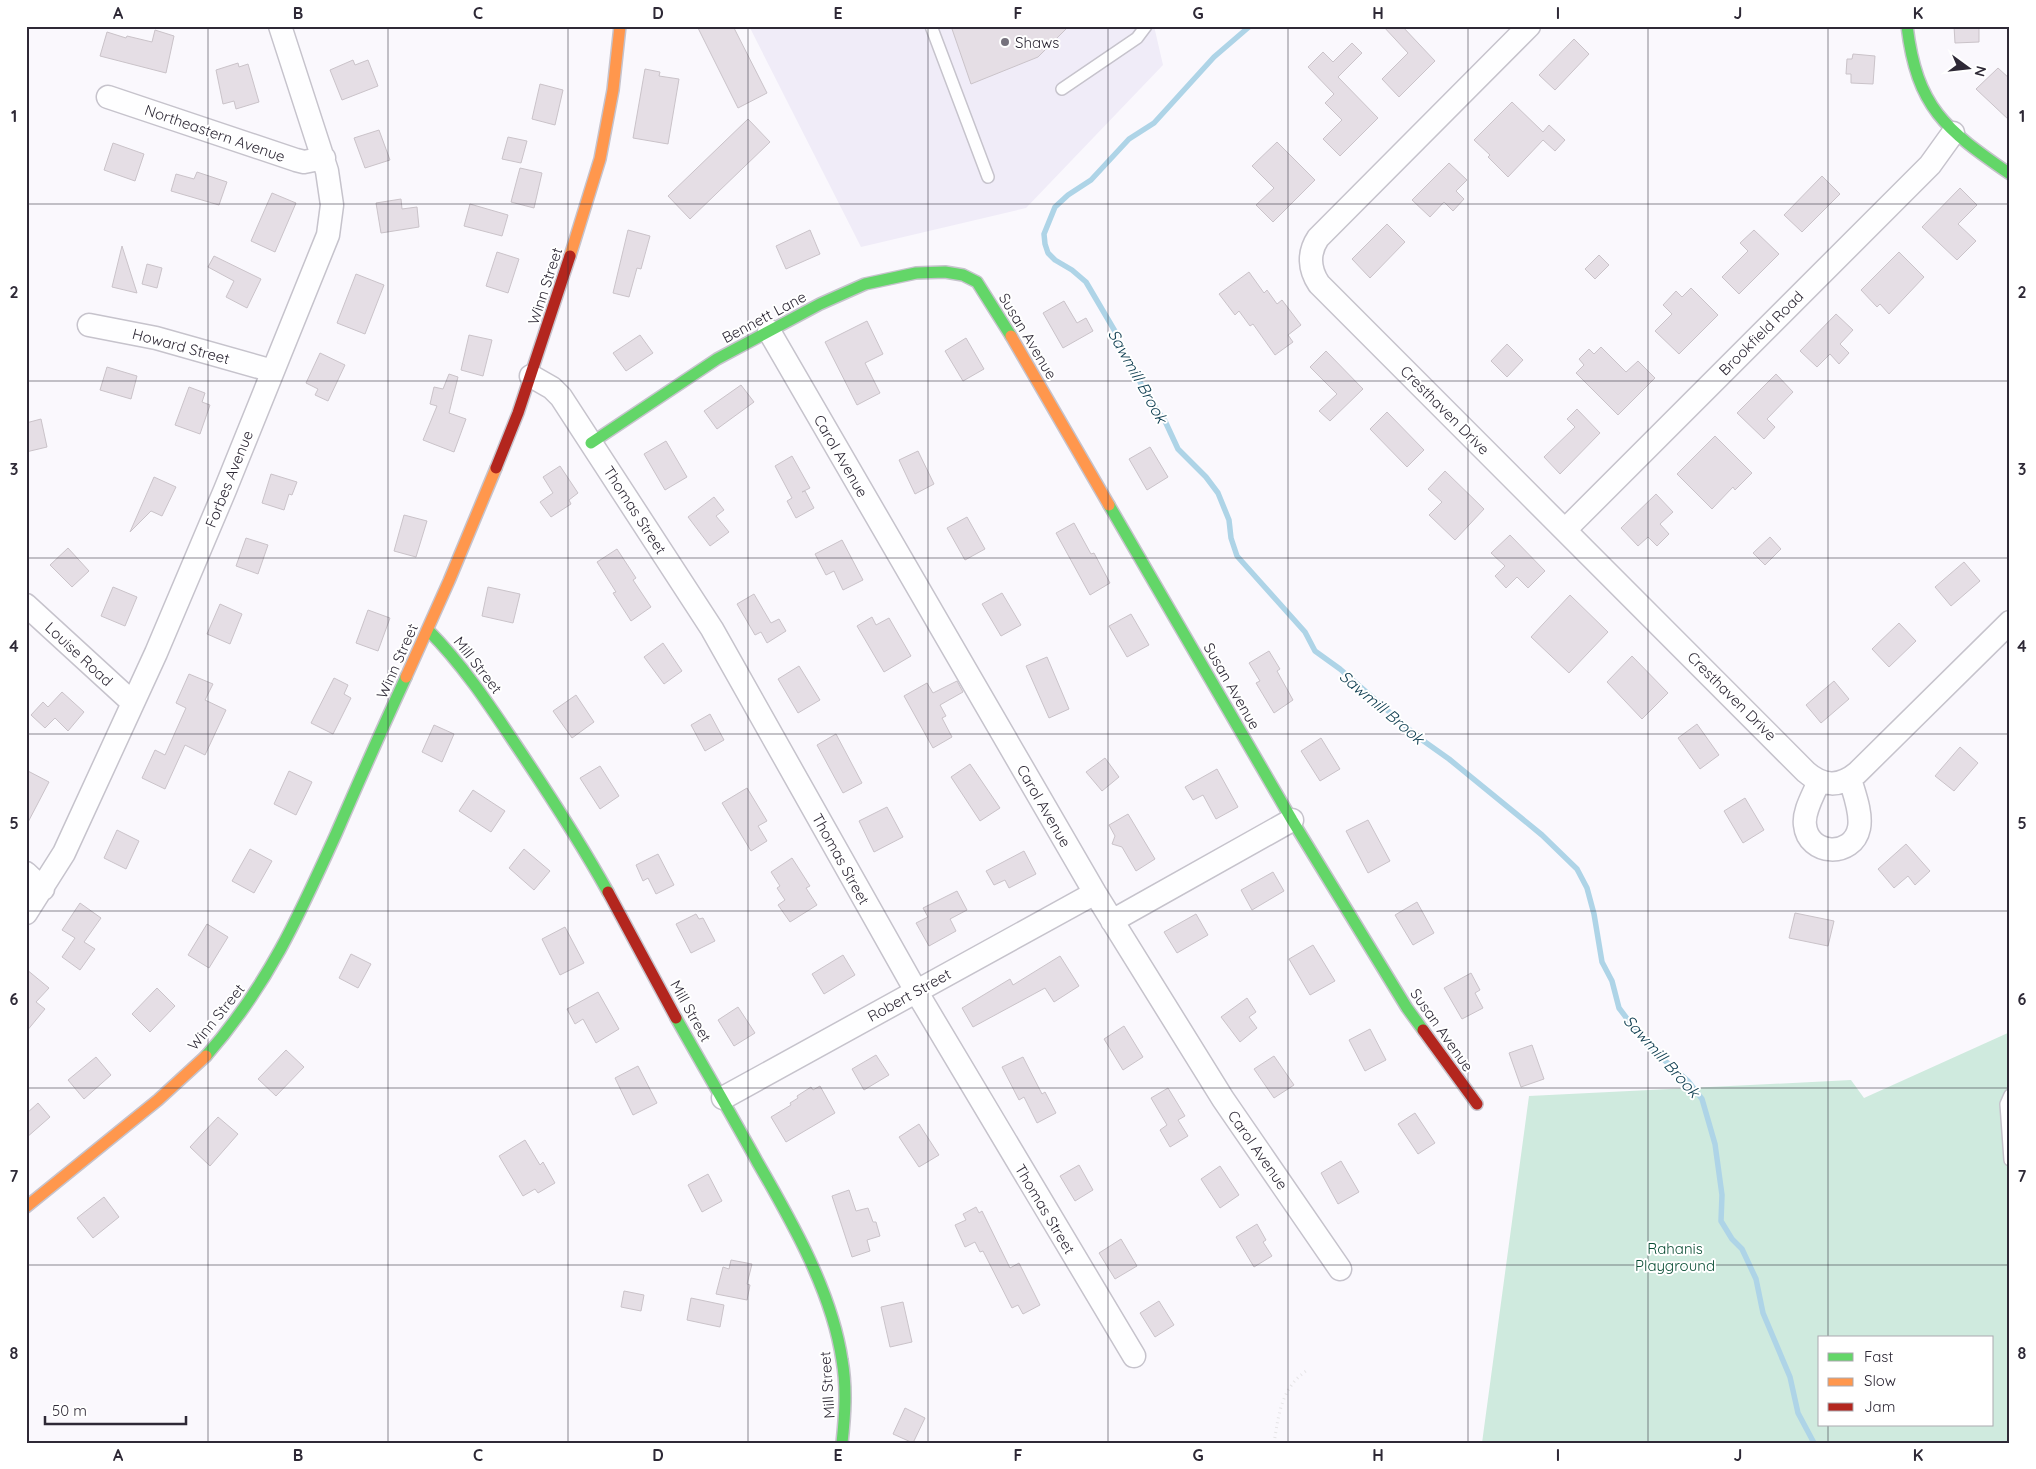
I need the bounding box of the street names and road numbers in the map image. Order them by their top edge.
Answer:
street label: Northeastern Avenue [142,100,288,166]
street label: Winn Street [524,245,566,327]
street label: Bennett Lane [719,287,809,347]
street label: Brookfield Road [1715,287,1807,379]
street label: Susan Avenue [995,289,1061,383]
street label: Howard Street [130,324,232,368]
street label: Cresthaven Drive [1396,361,1494,459]
street label: Carol Avenue [810,411,872,501]
street label: Forbes Avenue [201,428,257,530]
street label: Thomas Street [599,462,671,558]
street label: Louise Road [41,618,117,690]
street label: Winn Street [372,621,422,701]
street label: Mill Street [450,633,506,697]
street label: Susan Avenue [1199,639,1265,733]
street label: Cresthaven Drive [1683,647,1781,745]
street label: Carol Avenue [1013,761,1075,851]
street label: Thomas Street [808,810,874,908]
street label: Robert Street [864,964,954,1026]
street label: Mill Street [666,977,716,1045]
street label: Winn Street [183,980,249,1054]
street label: Susan Avenue [1406,985,1478,1075]
street label: Carol Avenue [1224,1107,1292,1193]
street label: Thomas Street [1011,1161,1079,1257]
street label: Mill Street [815,1351,839,1419]

